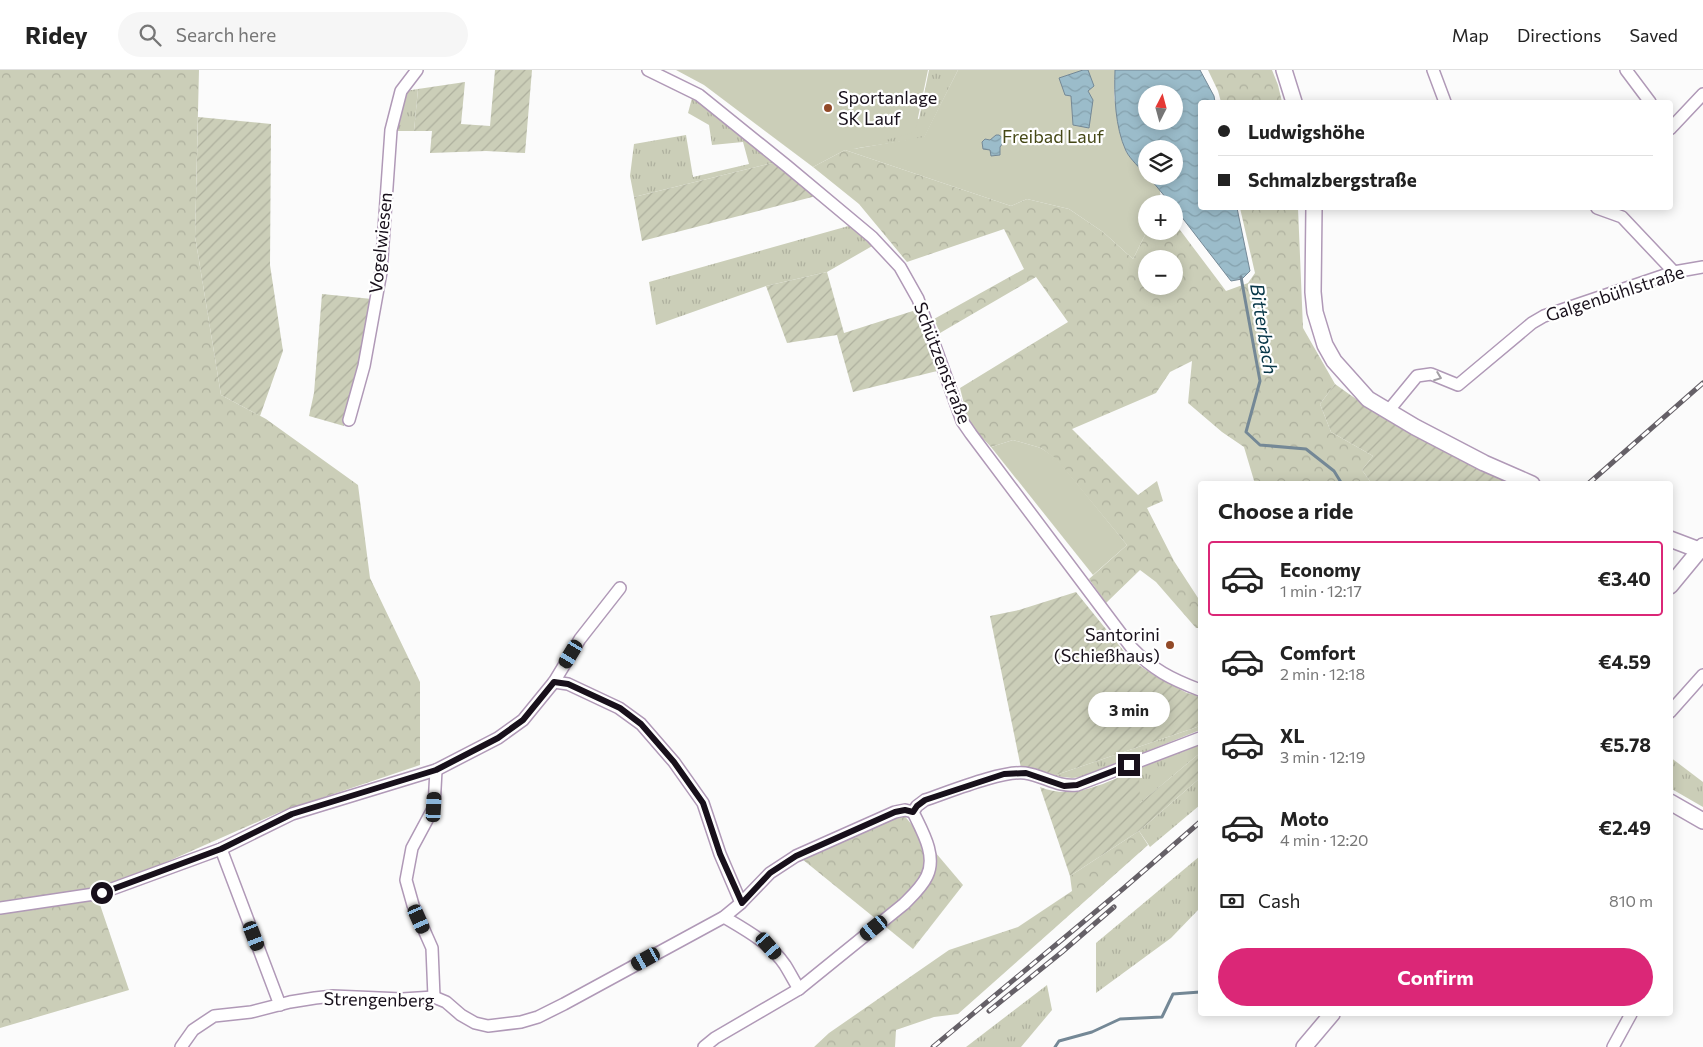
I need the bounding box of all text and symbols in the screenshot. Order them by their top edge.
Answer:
search box [118,12,468,57]
text: Ridey [25,20,88,49]
icon: search [136,21,164,49]
text: Search here [176,23,276,46]
text: Map [1452,24,1489,46]
text: Directions [1517,24,1601,46]
text: Saved [1629,24,1678,46]
north arrow [1138,85,1182,130]
map controls [1138,85,1183,295]
place label: Sportanlage SK Lauf [838,86,937,129]
marker: Sportanlage SK Lauf [822,102,834,114]
text: Ludwigshöhe [1248,120,1365,143]
park label: Freibad Lauf [1002,125,1105,147]
button: layers [1138,140,1183,185]
text: Schmalzbergstraße [1248,168,1417,191]
street label: Vogelwiesen [364,191,396,295]
button: + [1138,195,1183,240]
button: − [1138,250,1183,295]
street label: Galgenbühlstraße [1543,260,1687,326]
water label: Bitterbach [1246,282,1283,376]
street label: Schützenstraße [910,299,976,426]
one-way arrow [1433,371,1441,381]
text: Choose a ride [1218,497,1353,524]
icon: car [1220,556,1265,601]
text: Economy [1280,558,1361,581]
text: €3.40 [1598,567,1651,590]
text: 1 min · 12:17 [1280,581,1362,600]
place label: Santorini (Schießhaus) [1054,623,1160,666]
car [556,637,585,671]
marker: Santorini (Schießhaus) [1164,639,1176,651]
icon: car [1220,639,1265,684]
text: Comfort [1280,641,1356,664]
text: €4.59 [1598,650,1651,673]
text: 2 min · 12:18 [1280,664,1365,683]
callout: 3 min [1088,692,1170,728]
text: 3 min [1109,700,1149,719]
icon: car [1220,722,1265,767]
text: XL [1280,724,1305,747]
text: €5.78 [1600,733,1651,756]
text: 3 min · 12:19 [1280,747,1365,766]
route end [1118,754,1140,776]
car [425,792,442,822]
icon: car [1220,805,1265,850]
text: Moto [1280,807,1329,830]
text: €2.49 [1599,816,1651,839]
text: 4 min · 12:20 [1280,830,1369,849]
route start [91,882,113,904]
icon: cash [1218,887,1246,915]
text: Cash [1258,889,1300,912]
text: 810 m [1609,891,1653,910]
car [406,902,431,936]
car [857,913,890,943]
car [241,919,266,953]
car [753,930,784,962]
car [629,945,662,973]
button: Confirm [1218,948,1653,1006]
street label: Strengenberg [323,987,435,1011]

